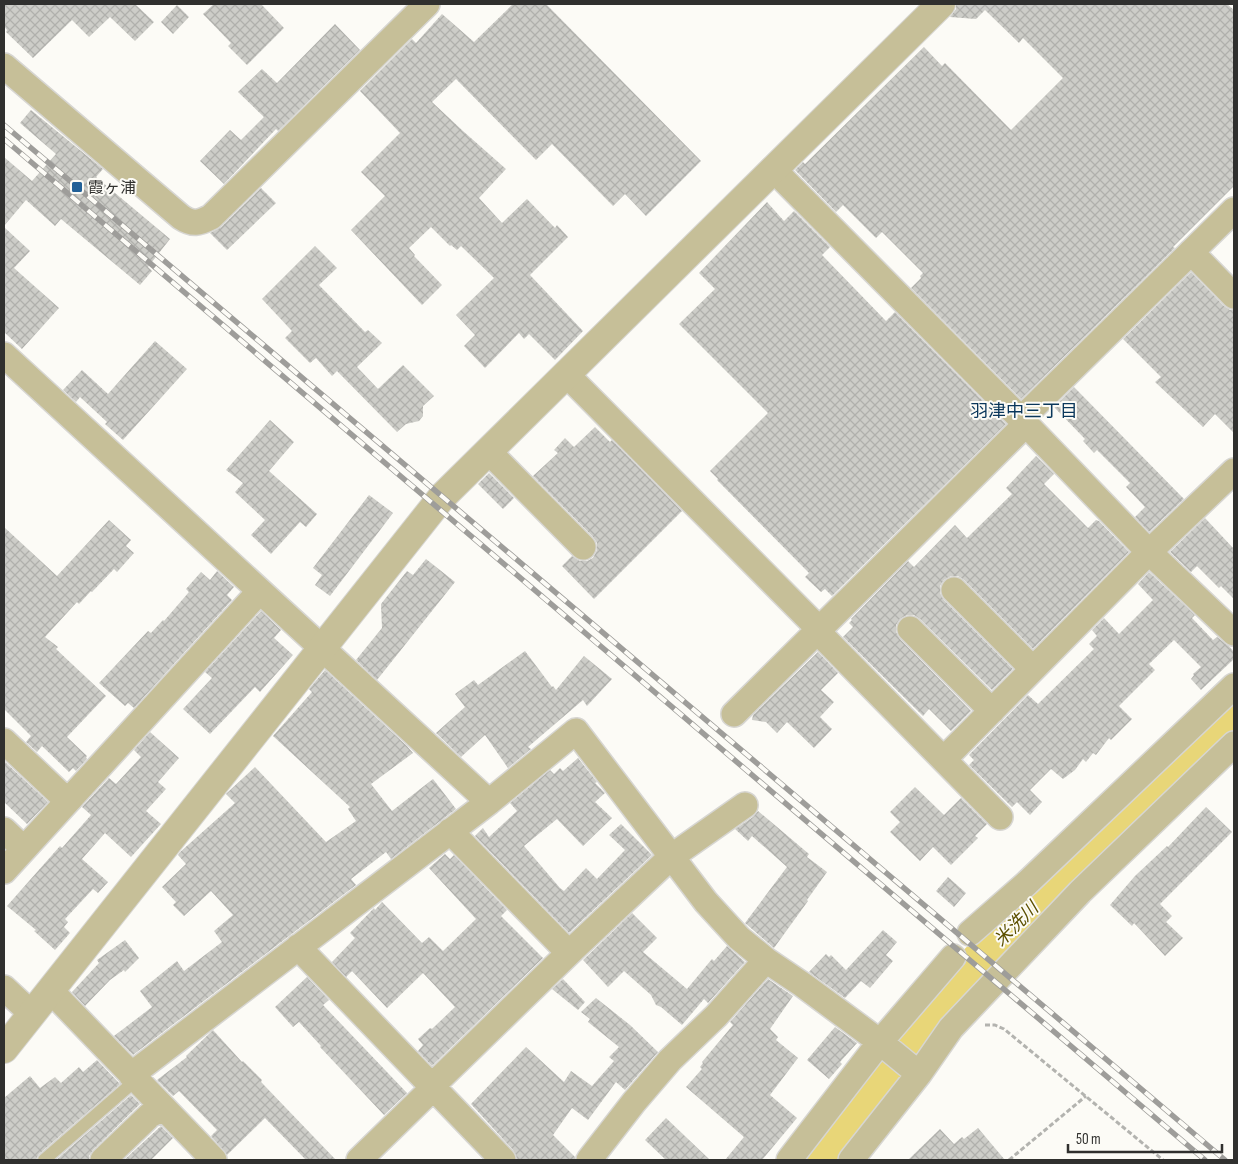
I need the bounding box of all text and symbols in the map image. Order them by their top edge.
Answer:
place label: 霞ヶ浦 [88,179,136,198]
marker: 霞ヶ浦 [70,180,84,194]
district label: 羽津中三丁目 [970,401,1078,422]
water label: 米洗川 [990,896,1044,951]
scale bar [1068,1122,1222,1154]
text: 50 m [1076,1130,1101,1149]

